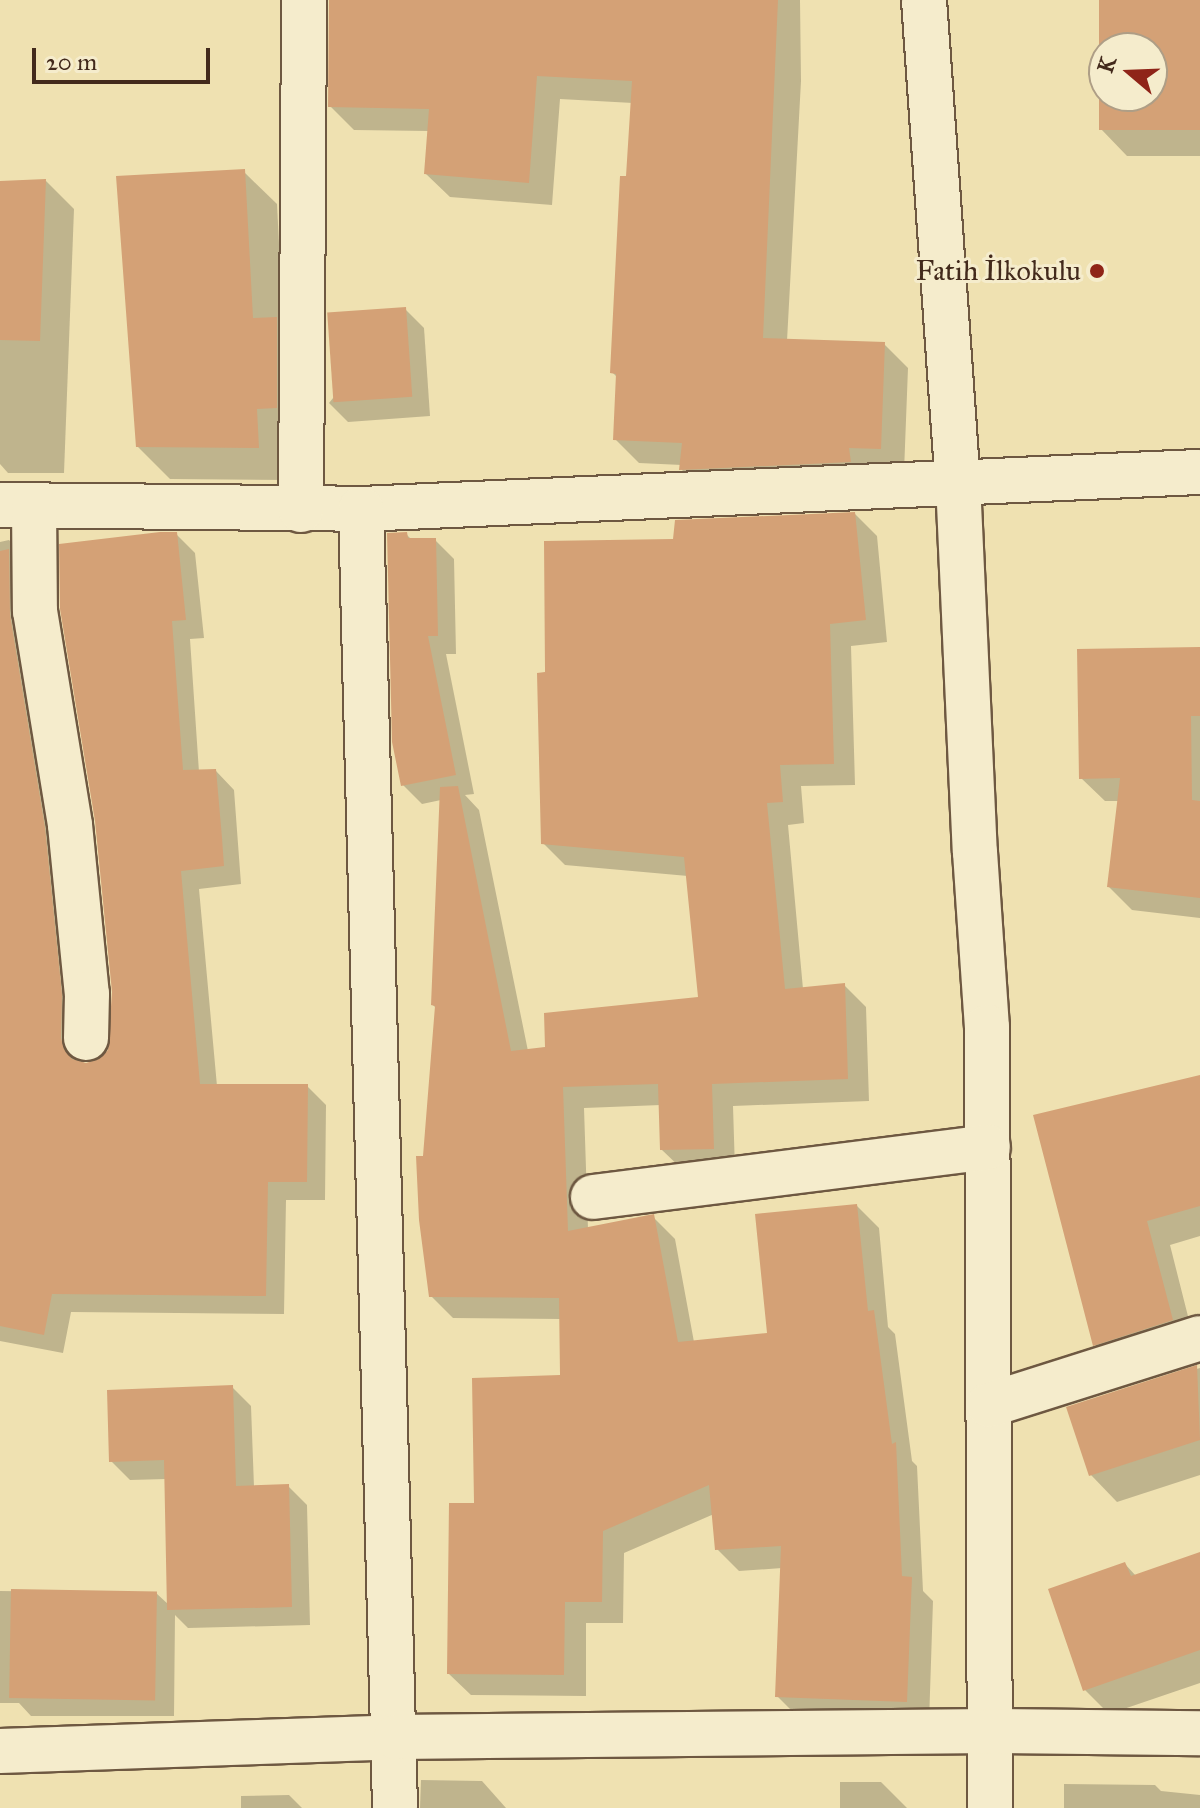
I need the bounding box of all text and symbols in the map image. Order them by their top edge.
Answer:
scale bar [36,32,214,82]
north arrow [1088,32,1168,112]
text: 20 m [46,47,97,77]
text: K [1091,53,1122,76]
place label: Fatih İlkokulu [916,254,1081,288]
marker: Fatih İlkokulu [1088,262,1106,280]

